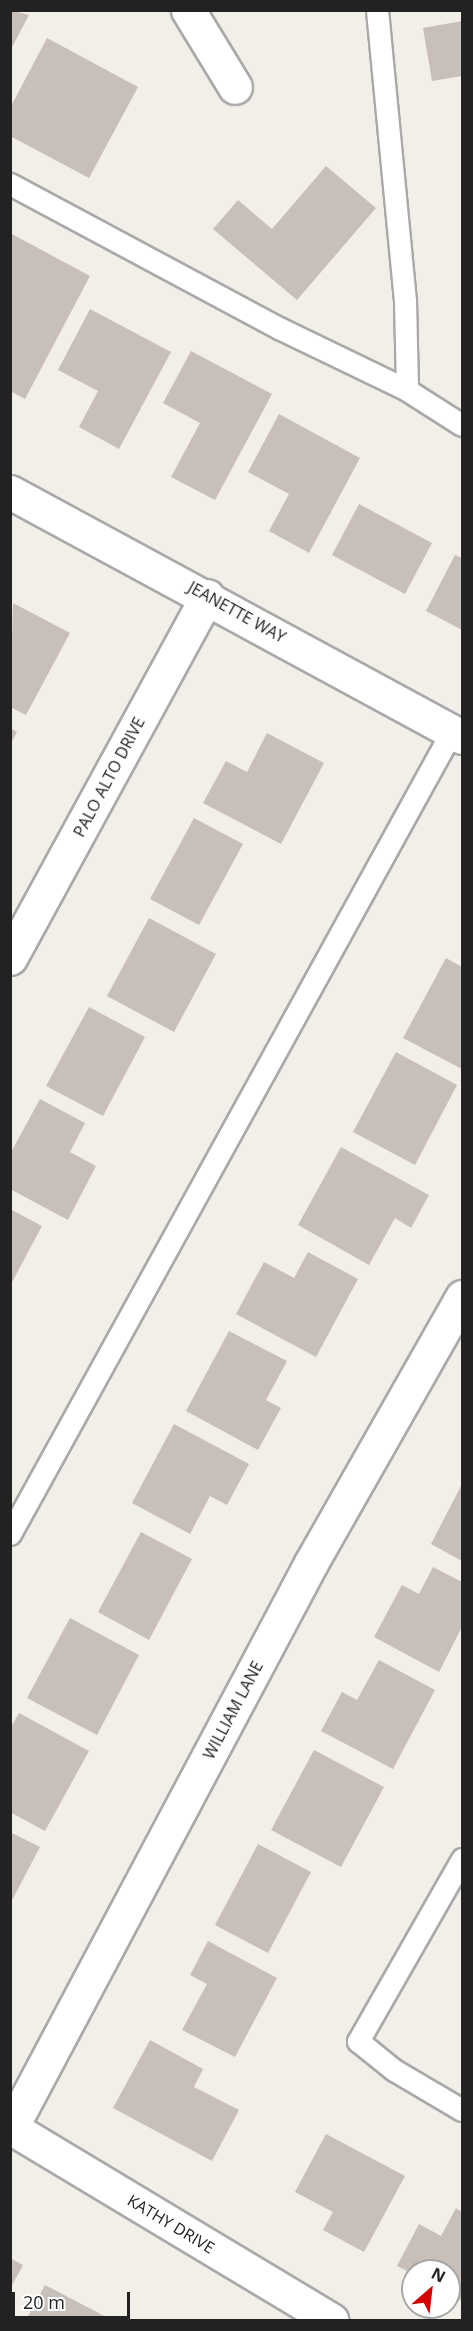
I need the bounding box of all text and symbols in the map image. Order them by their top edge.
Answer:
street label: JEANETTE WAY [185,577,289,647]
street label: PALO ALTO DRIVE [69,714,149,840]
street label: WILLIAM LANE [199,1658,267,1762]
street label: KATHY DRIVE [124,2191,218,2257]
north arrow [401,2259,461,2319]
text: N [428,2262,449,2288]
scale bar [15,2280,134,2318]
text: 20 m [23,2290,65,2314]

